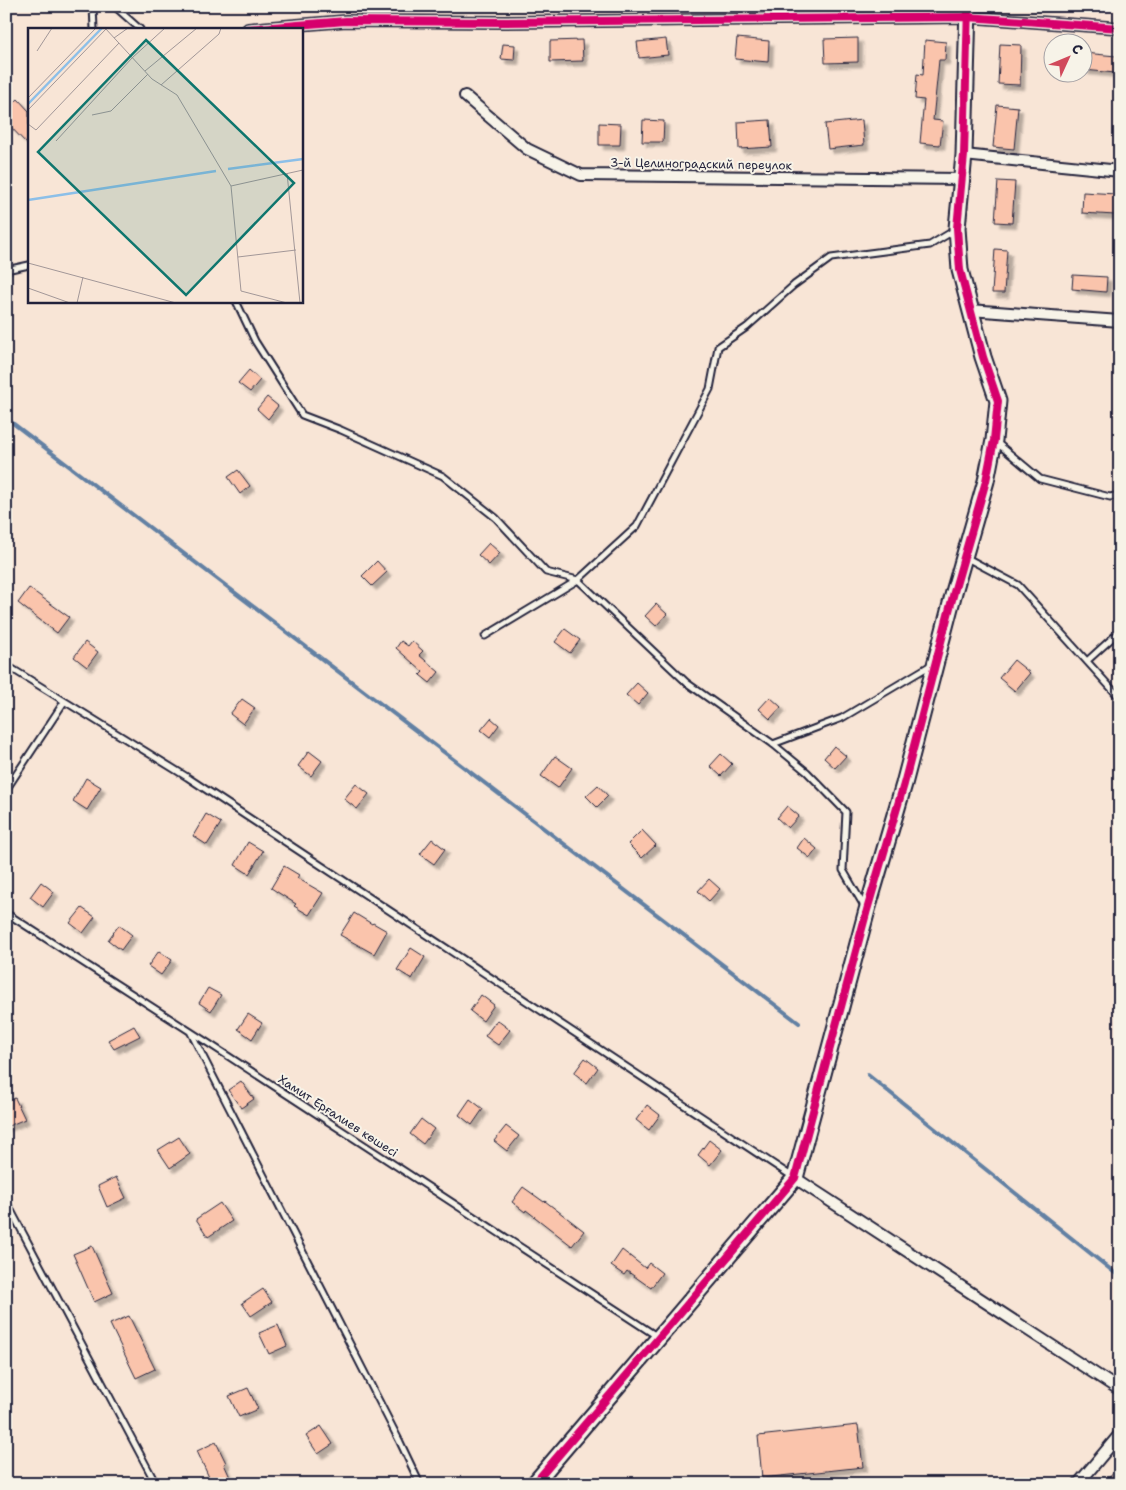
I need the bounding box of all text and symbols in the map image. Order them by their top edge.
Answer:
inset map [28,28,302,302]
north arrow [1044,32,1094,82]
text: С [1068,40,1087,58]
street label: 3-й Целиноградский переулок [610,154,793,174]
street label: Хамит Ерғалиев көшесі [275,1071,401,1161]

